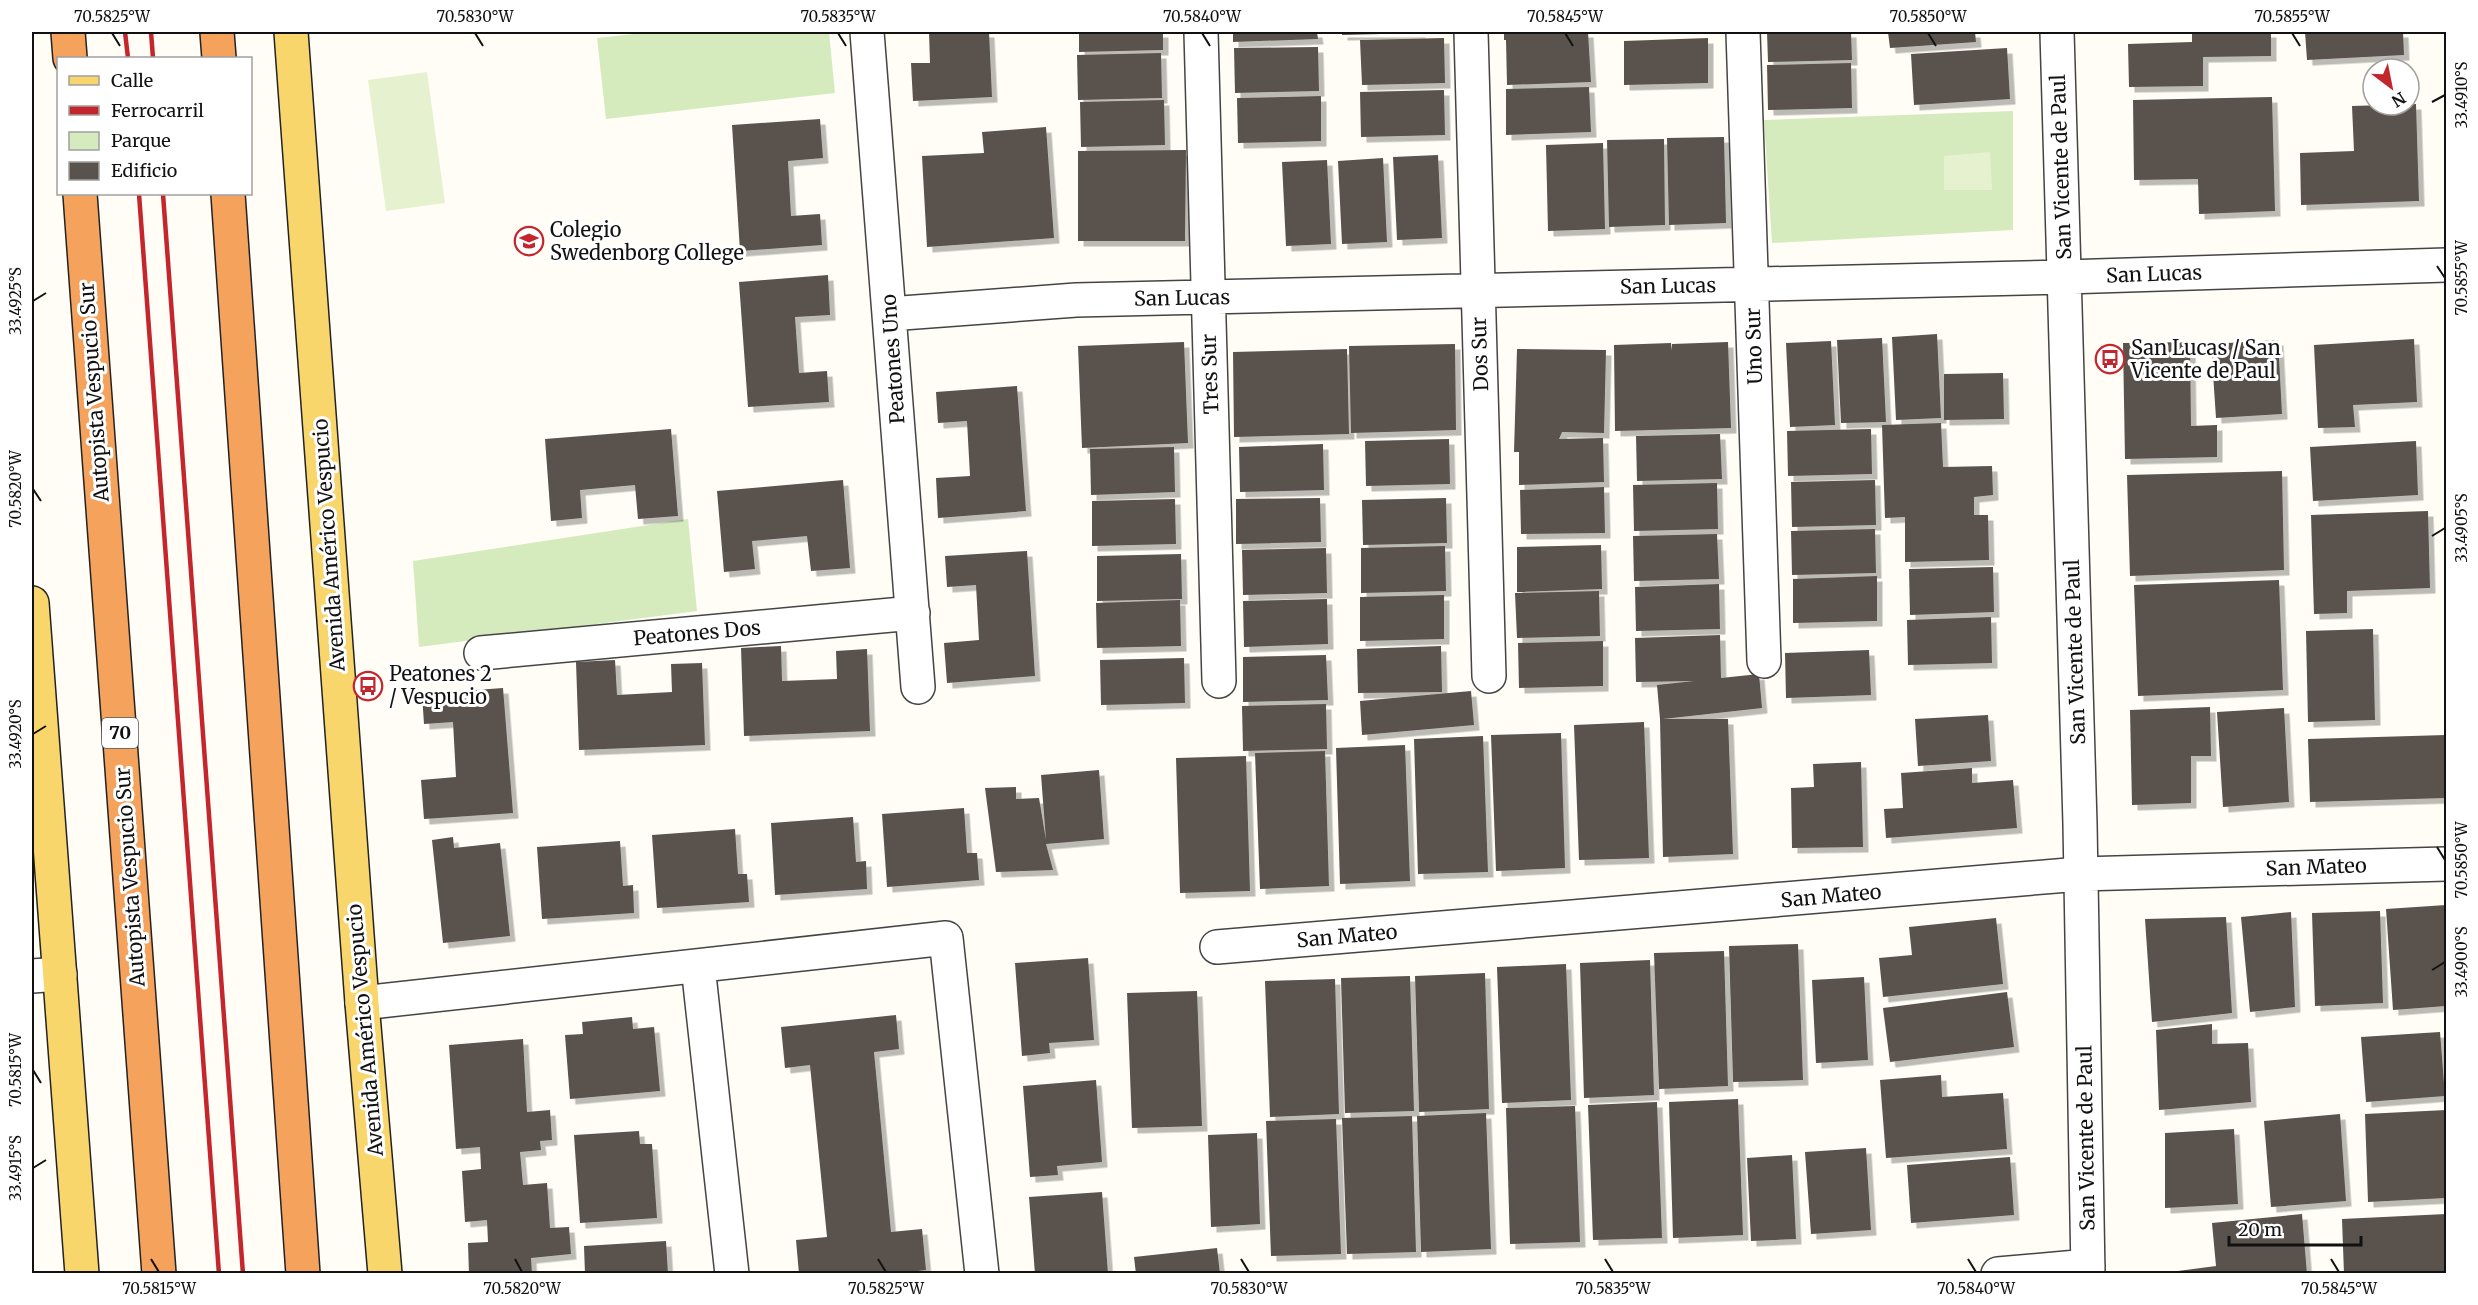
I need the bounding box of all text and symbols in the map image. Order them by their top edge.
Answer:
text: 70.5825°W [74,7,151,26]
text: 70.5830°W [437,7,515,26]
text: 70.5835°W [800,7,877,26]
text: 70.5840°W [1163,7,1242,26]
text: 70.5845°W [1527,7,1604,26]
text: 70.5850°W [1890,7,1968,26]
text: 70.5855°W [2254,7,2331,26]
legend [57,57,252,195]
north arrow [2361,57,2421,117]
text: 33.4910°S [2452,61,2471,128]
text: Calle [111,69,153,92]
street label: San Vicente de Paul [2045,74,2076,260]
text: N [2388,88,2410,112]
text: Ferrocarril [111,99,204,122]
text: Parque [111,129,171,152]
text: Edificio [111,159,177,182]
place label: Colegio Swedenborg College [550,217,744,265]
school or university icon: Colegio Swedenborg College [513,225,545,257]
text: 70.5855°W [2452,239,2471,316]
street label: San Lucas [2105,259,2202,288]
text: 33.4925°S [6,267,25,335]
street label: San Lucas [1620,272,1716,299]
street label: Autopista Vespucio Sur [73,281,114,504]
street label: San Lucas [1134,284,1230,311]
street label: Peatones Uno [875,293,910,425]
street label: Uno Sur [1740,307,1767,385]
street label: Dos Sur [1466,316,1493,392]
street label: Tres Sur [1196,333,1223,415]
place label: San Lucas / San Vicente de Paul [2130,335,2281,383]
bus stop icon: San Lucas / San Vicente de Paul [2094,343,2126,375]
street label: Avenida Américo Vespucio [307,418,350,673]
text: 70.5820°W [6,449,25,528]
text: 33.4905°S [2452,493,2471,563]
street label: San Vicente de Paul [2059,559,2090,745]
street label: Peatones Dos [632,614,762,651]
place label: Peatones 2 / Vespucio [389,661,492,709]
bus stop icon: Peatones 2 / Vespucio [352,670,384,702]
text: 33.4920°S [6,699,25,769]
road number: 70 [102,718,138,748]
street label: Autopista Vespucio Sur [109,766,150,989]
text: 70.5850°W [2452,820,2471,898]
street label: San Mateo [2265,852,2367,881]
street label: San Mateo [1779,879,1883,912]
street label: Avenida Américo Vespucio [341,903,388,1158]
street label: San Mateo [1295,919,1399,952]
text: 33.4900°S [2452,926,2471,998]
text: 70.5815°W [6,1032,25,1107]
street label: San Vicente de Paul [2071,1045,2100,1231]
text: 33.4915°S [6,1135,25,1201]
scale bar [2229,1209,2361,1247]
text: 20 m [2238,1218,2282,1241]
text: 70.5815°W [122,1279,197,1298]
text: 70.5820°W [483,1279,562,1298]
text: 70.5825°W [848,1279,925,1298]
text: 70.5830°W [1211,1279,1289,1298]
text: 70.5835°W [1575,1279,1652,1298]
text: 70.5840°W [1937,1279,2016,1298]
text: 70.5845°W [2301,1279,2378,1298]

